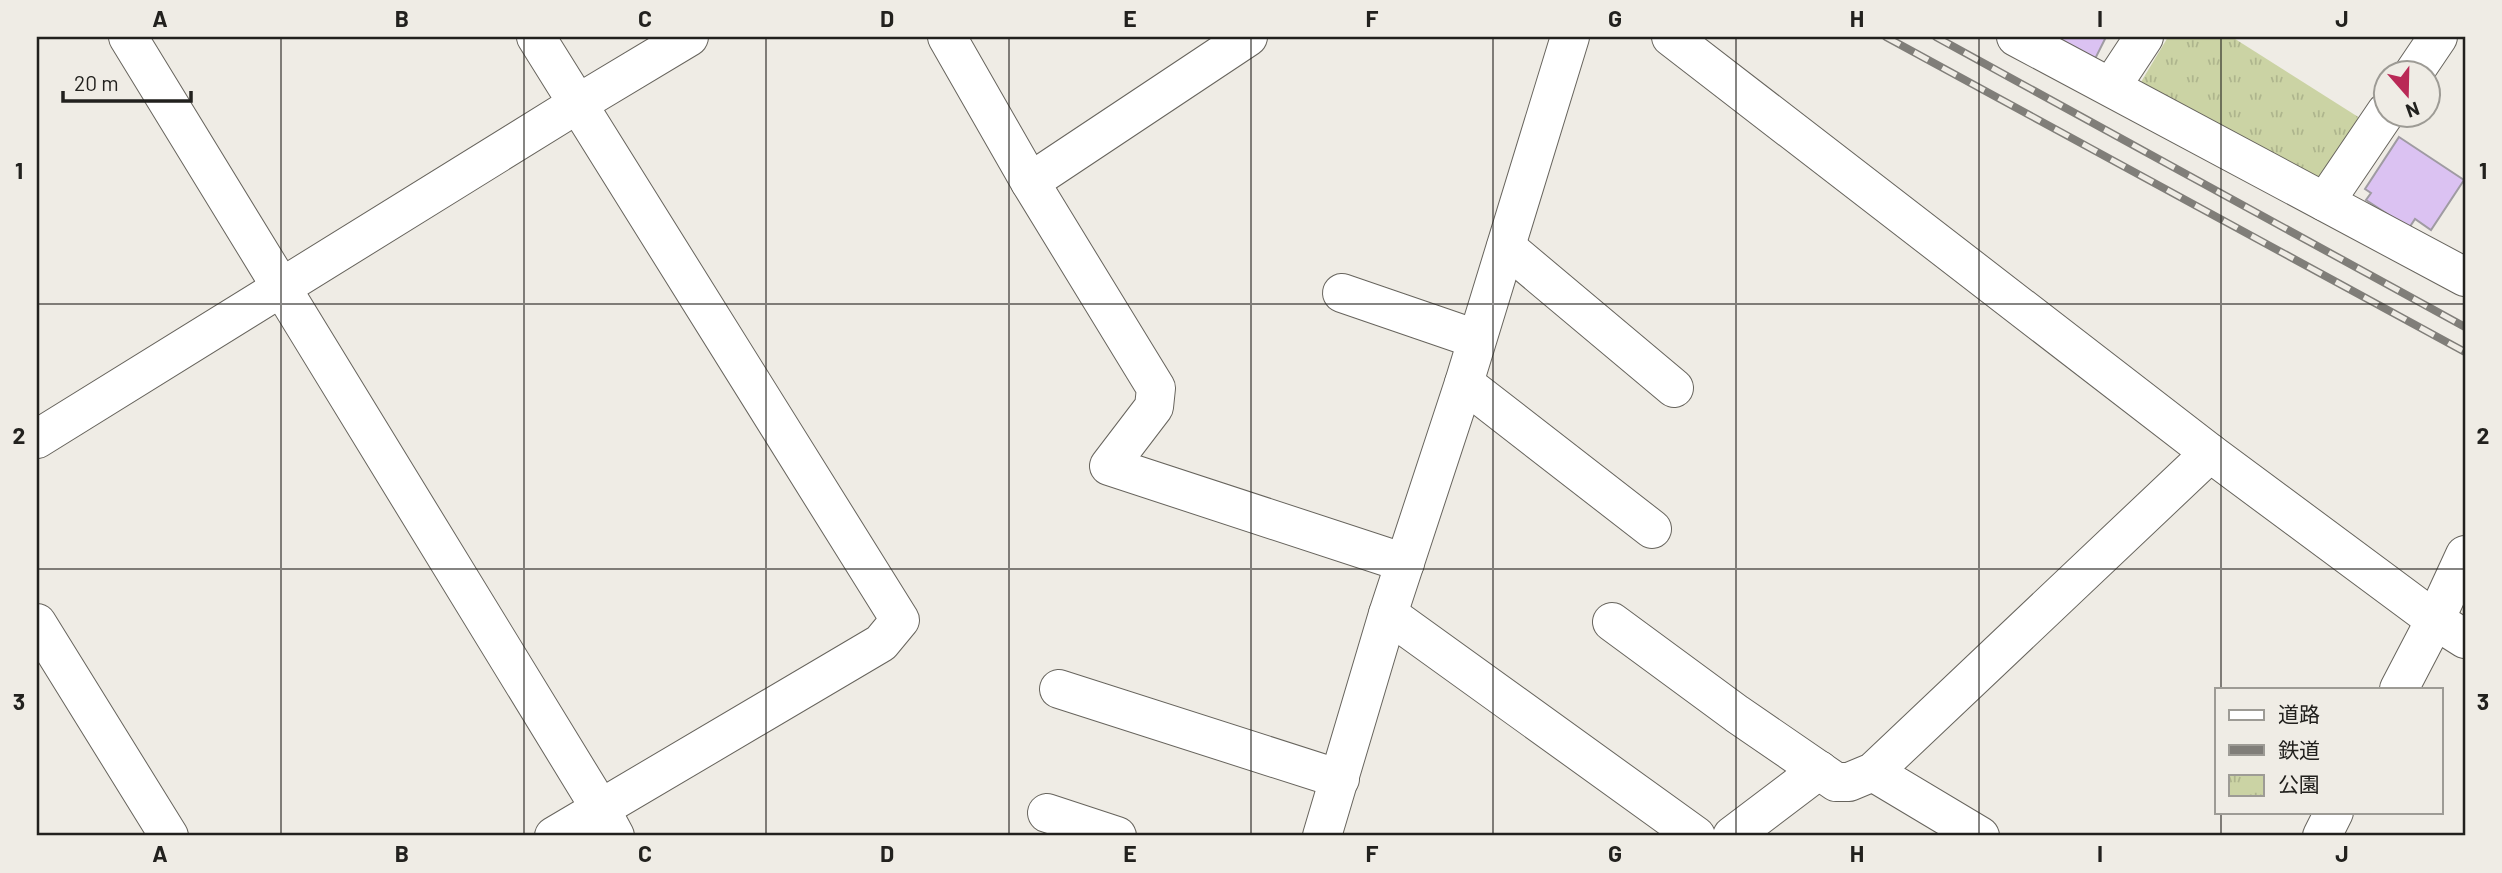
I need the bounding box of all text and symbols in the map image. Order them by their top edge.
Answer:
text: A [152,4,168,32]
text: B [395,4,409,32]
text: C [638,4,652,32]
text: D [880,4,894,32]
text: E [1123,4,1137,32]
text: F [1366,4,1379,32]
text: G [1608,4,1622,32]
text: H [1850,4,1864,32]
text: I [2097,4,2103,32]
text: J [2335,4,2349,32]
scale bar [63,60,191,104]
north arrow [2372,60,2442,130]
text: 20 m [74,70,119,95]
text: N [2403,97,2423,123]
text: 1 [15,156,23,184]
text: 1 [2479,156,2487,184]
text: 2 [13,421,25,449]
text: 2 [2477,421,2489,449]
text: 3 [13,687,25,715]
text: 3 [2477,687,2489,715]
legend [2215,688,2442,814]
text: 道路 [2278,701,2320,726]
text: 鉄道 [2278,737,2320,762]
text: 公園 [2278,771,2320,796]
text: A [152,839,168,867]
text: B [395,839,409,867]
text: C [638,839,652,867]
text: D [880,839,894,867]
text: E [1123,839,1137,867]
text: F [1366,839,1379,867]
text: G [1608,839,1622,867]
text: H [1850,839,1864,867]
text: I [2097,839,2103,867]
text: J [2335,839,2349,867]

